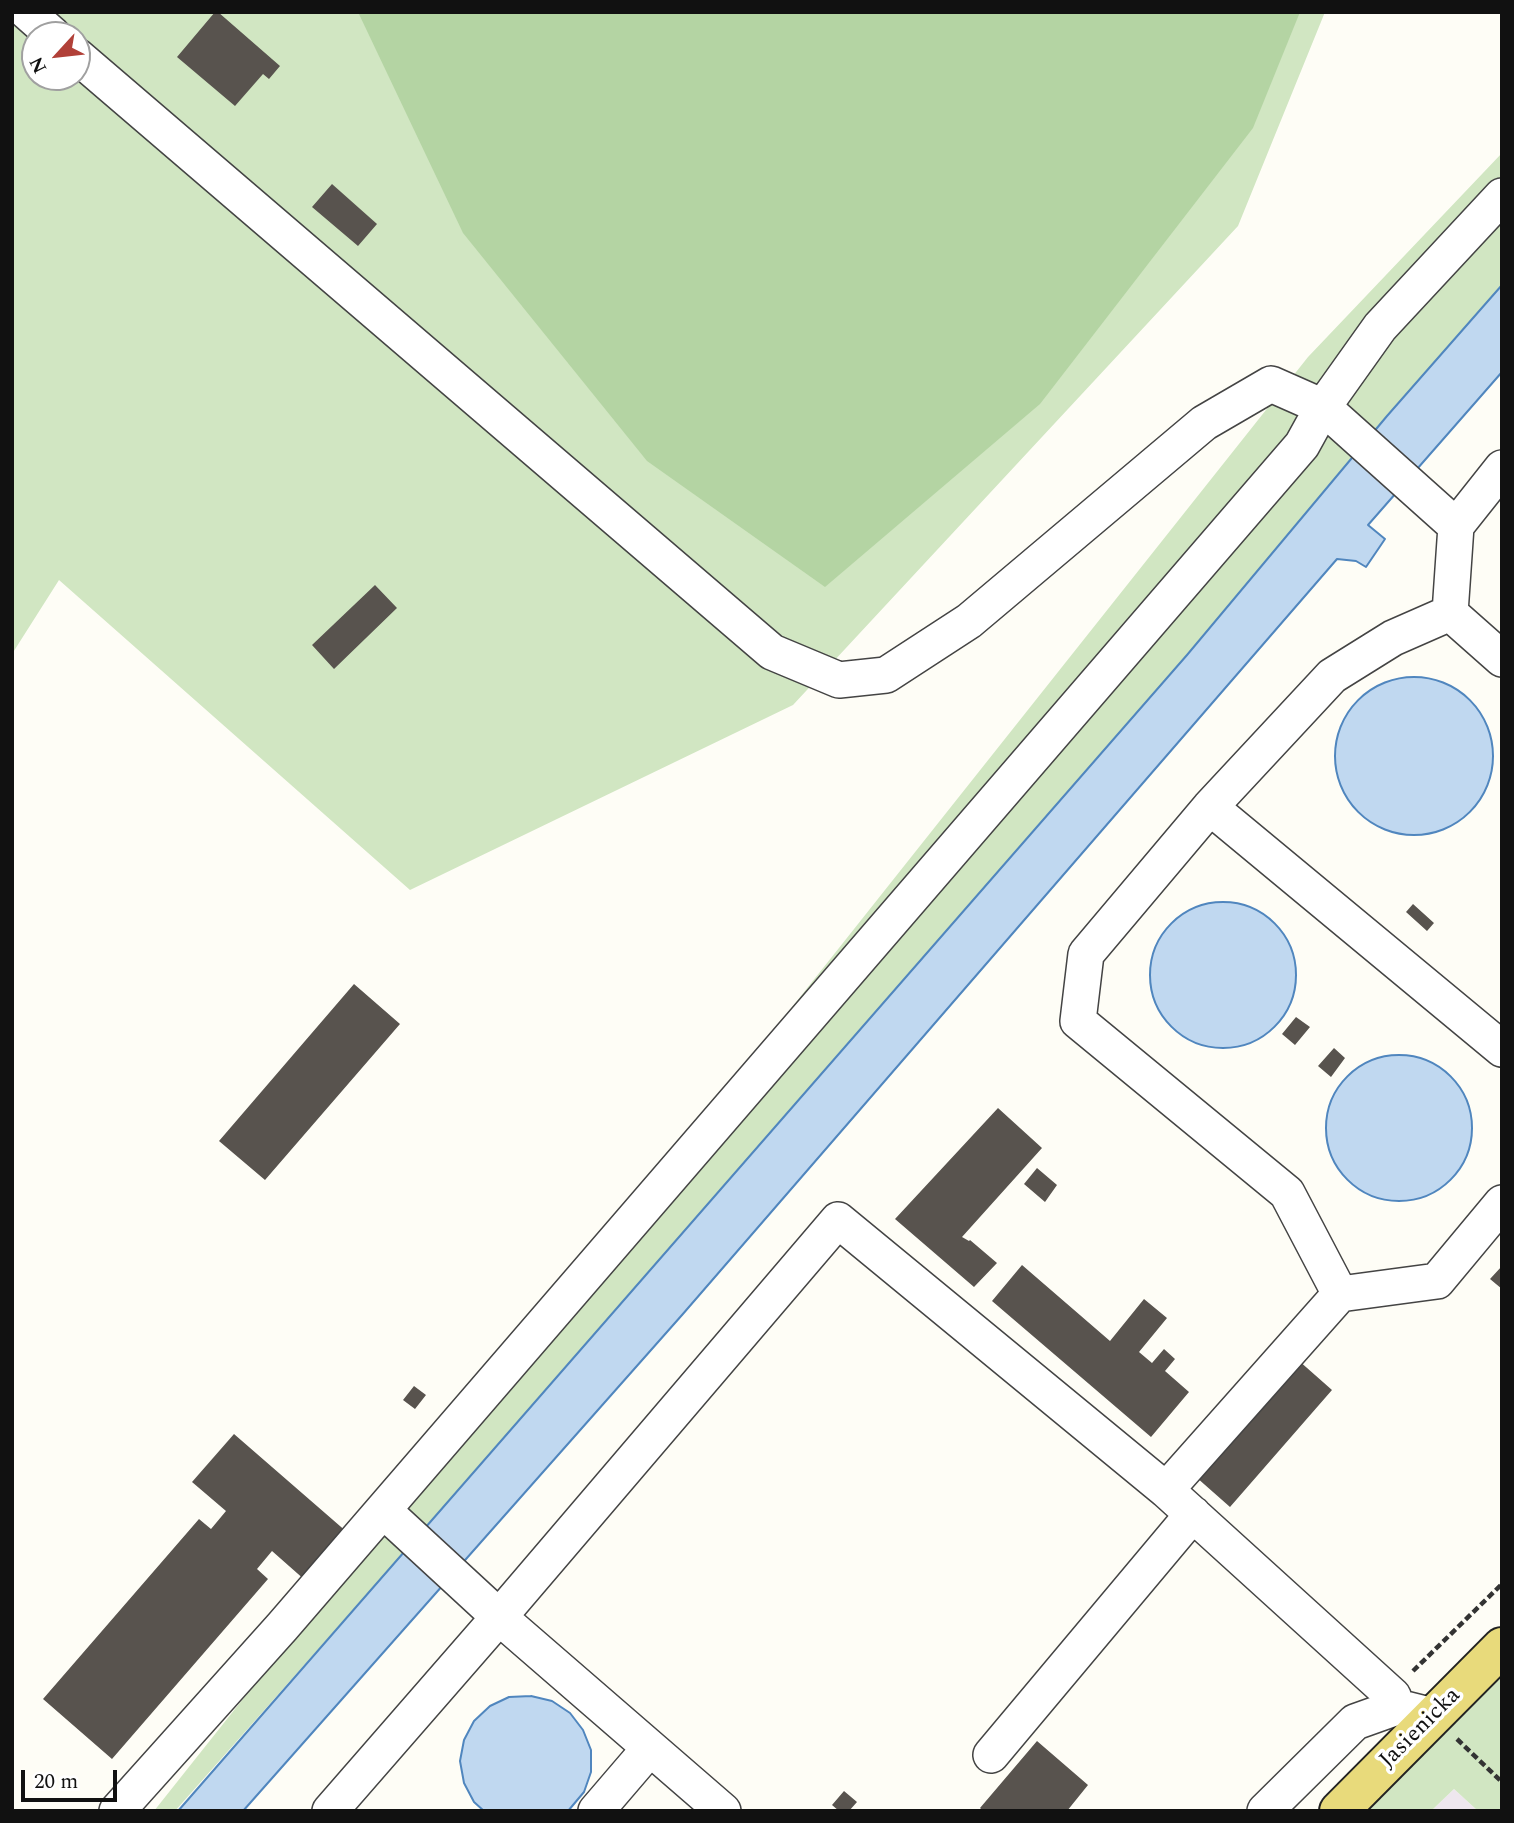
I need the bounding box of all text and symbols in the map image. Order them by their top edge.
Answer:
north arrow [21,21,91,91]
text: N [22,51,55,78]
street label: Jasienicka [1375,1683,1467,1775]
scale bar [24,1756,121,1800]
text: 20 m [34,1766,78,1798]

